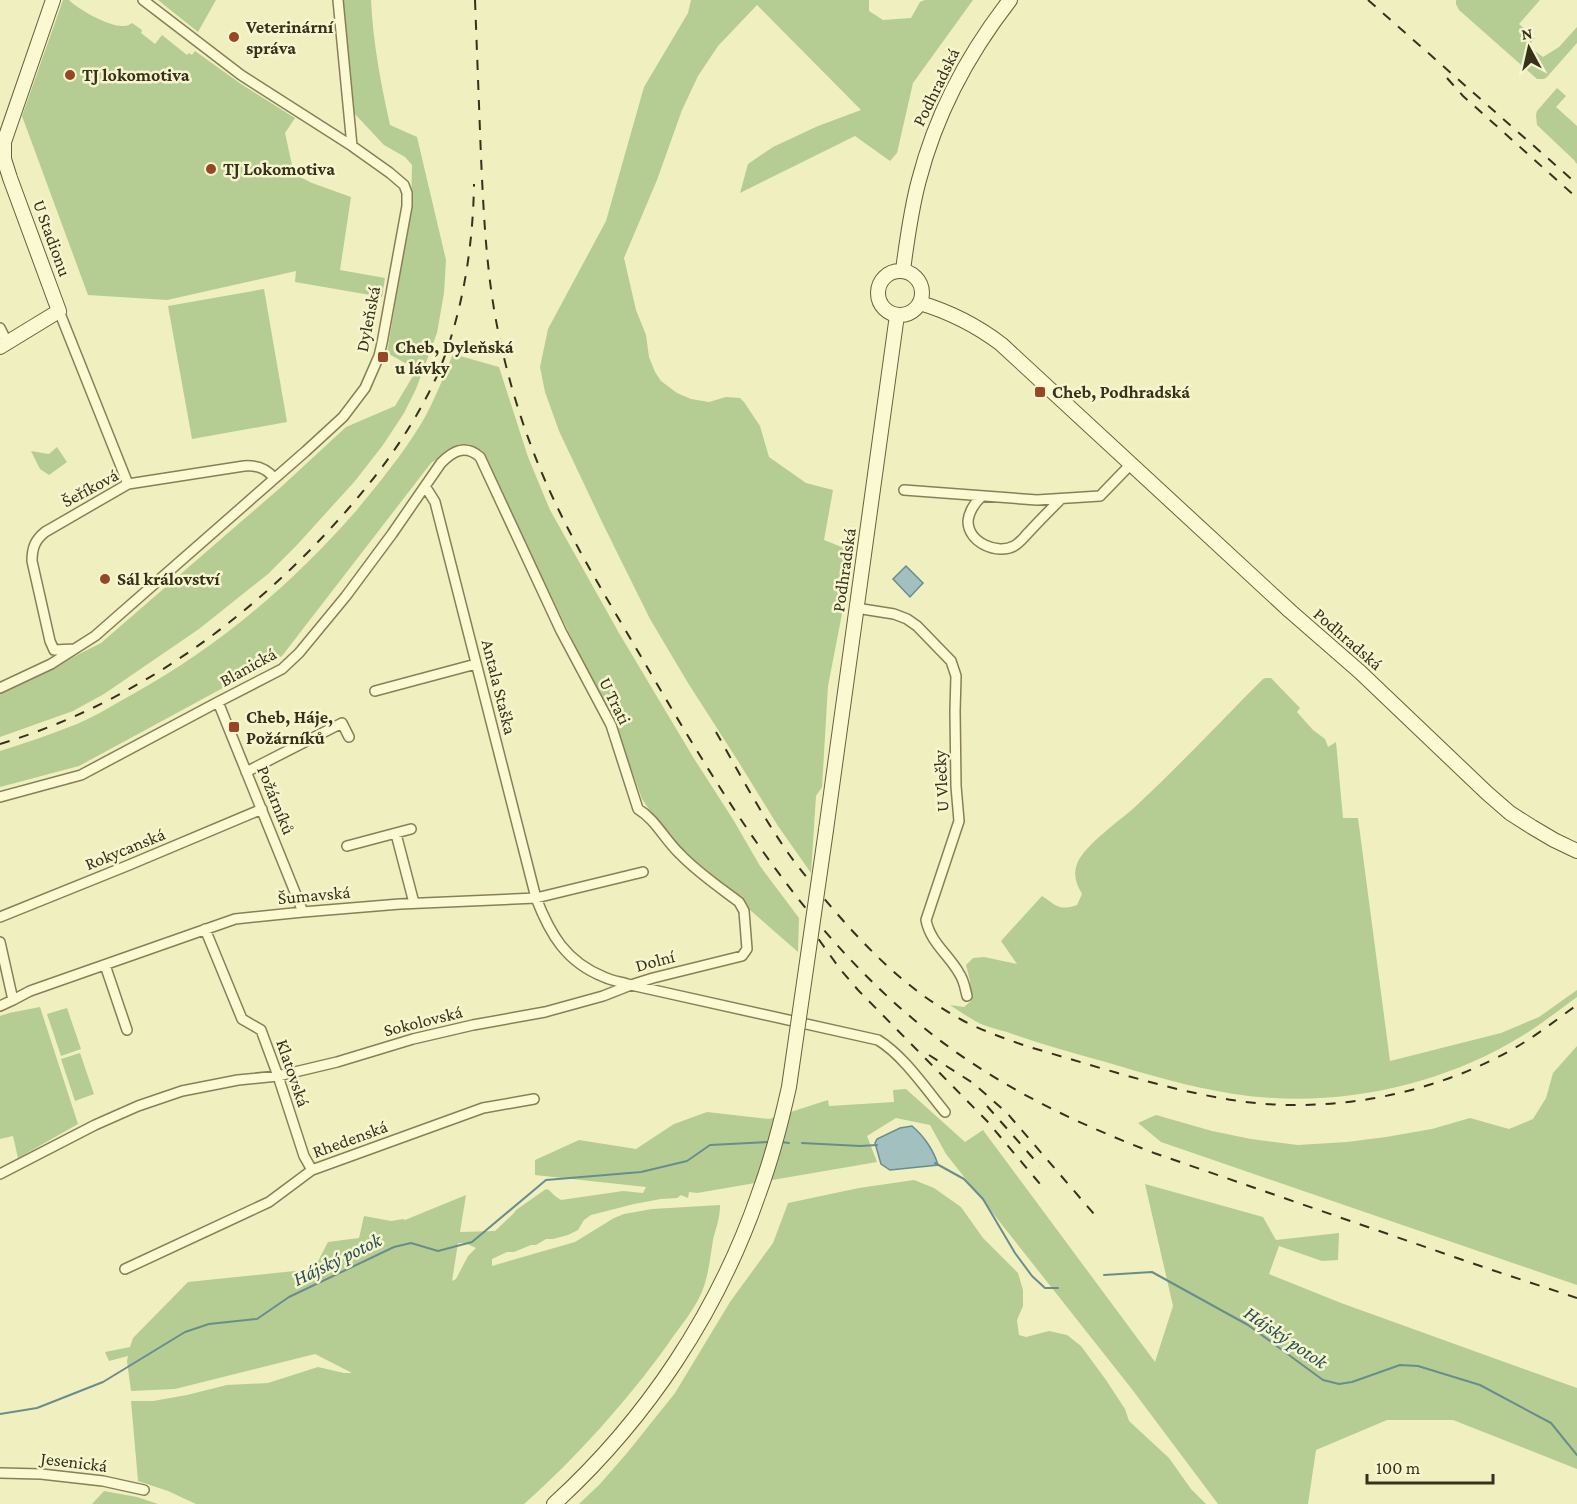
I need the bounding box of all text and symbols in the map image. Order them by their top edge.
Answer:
place label: Veterinární správa [245,17,334,58]
north arrow [1499,18,1559,78]
text: N [1520,24,1534,43]
marker: Veterinární správa [227,30,241,44]
street label: Podhradská [908,45,964,129]
place label: TJ lokomotiva [82,65,190,85]
marker: TJ lokomotiva [63,68,77,82]
place label: TJ Lokomotiva [223,159,335,179]
marker: TJ Lokomotiva [204,162,218,176]
street label: U Stadionu [29,197,75,279]
street label: Dyleňská [352,284,384,354]
place label: Cheb, Dyleňská u lávky [395,337,514,378]
marker: Cheb, Dyleňská u lávky [376,350,390,364]
place label: Cheb, Podhradská [1052,382,1190,402]
marker: Cheb, Podhradská [1033,385,1047,399]
street label: Šeříková [58,465,122,511]
street label: Podhradská [828,527,860,613]
place label: Sál království [117,569,220,589]
marker: Sál království [98,572,112,586]
street label: Podhradská [1310,604,1386,674]
street label: Antala Staška [478,637,520,737]
street label: Blanická [216,643,280,691]
street label: U Trati [595,674,635,728]
place label: Cheb, Háje, Požárníků [246,707,333,748]
marker: Cheb, Háje, Požárníků [227,720,241,734]
street label: U Vlečky [929,749,953,812]
street label: Požárníků [253,763,299,838]
street label: Rokycanská [82,824,168,874]
street label: Šumavská [277,882,351,908]
street label: Dolní [633,946,678,976]
street label: Sokolovská [382,1002,464,1040]
street label: Klatovská [272,1037,314,1109]
street label: Rhedenská [310,1116,390,1162]
water label: Hájský potok [289,1228,386,1291]
water label: Hájský potok [1240,1301,1333,1374]
scale bar [1367,1447,1493,1485]
street label: Jesenická [38,1448,108,1476]
text: 100 m [1376,1458,1421,1478]

